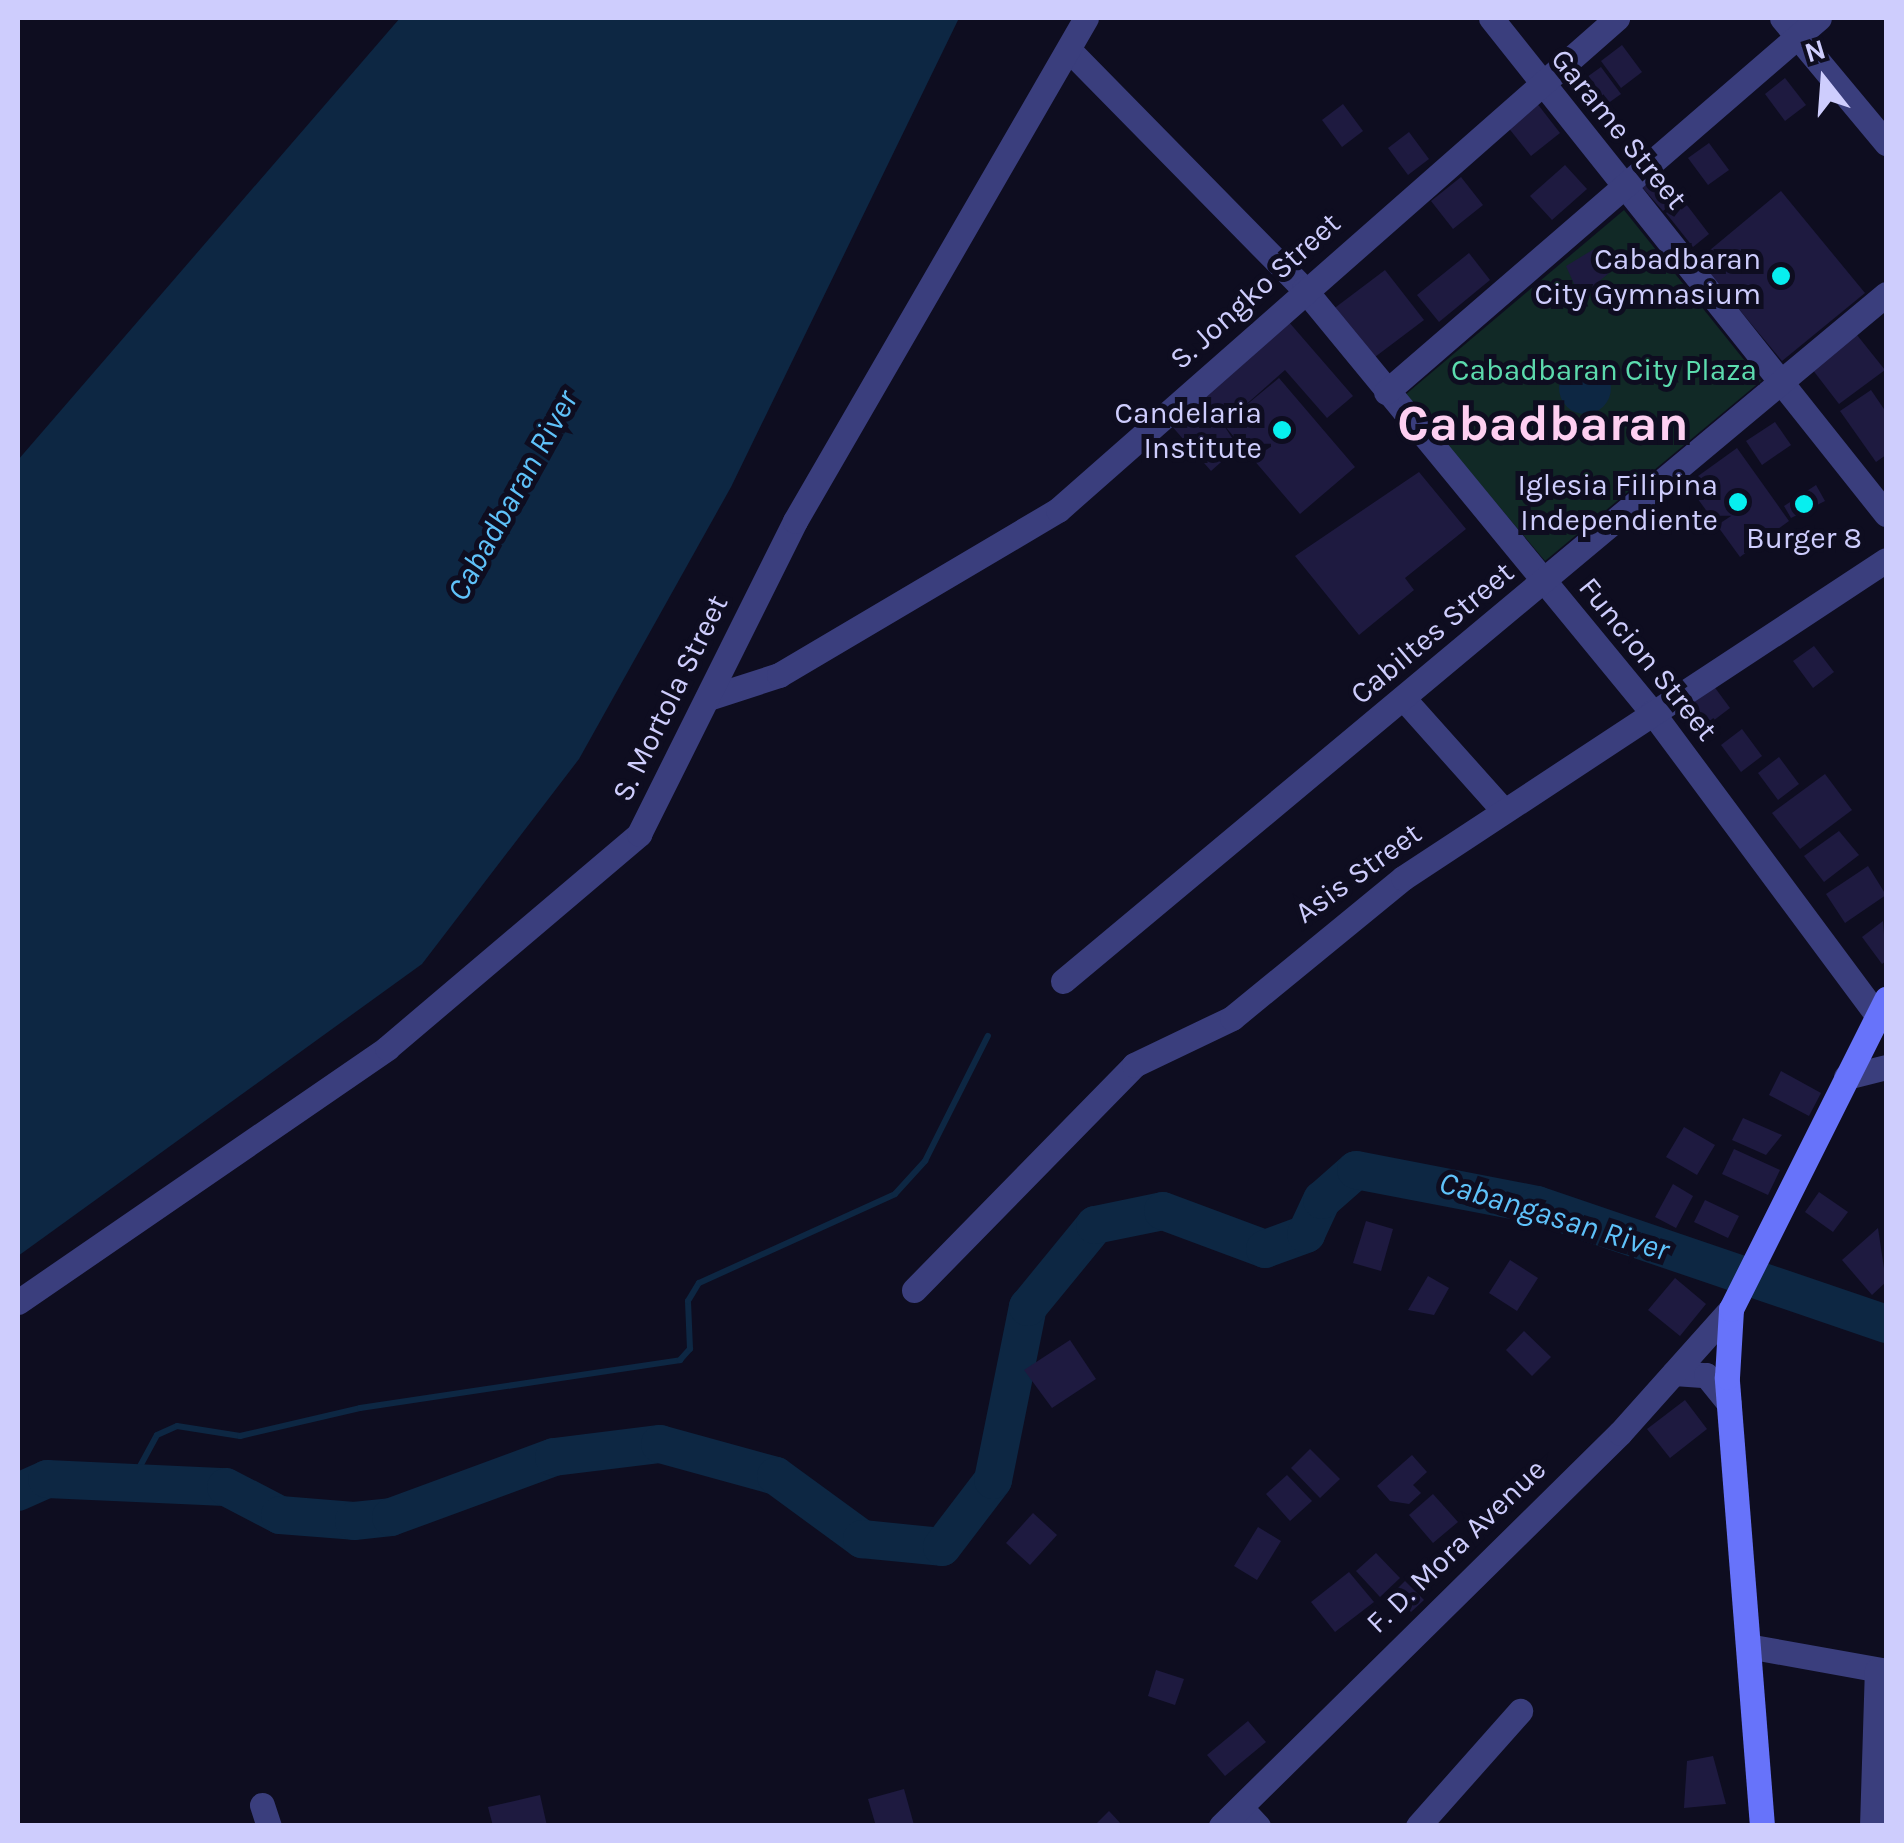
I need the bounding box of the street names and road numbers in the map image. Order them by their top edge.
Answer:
street label: Garame Street [1543,41,1695,217]
street label: S. Jongko Street [1162,205,1348,377]
street label: Cabiltes Street [1343,554,1521,712]
street label: Funcion Street [1571,570,1725,748]
street label: S. Mortola Street [604,589,736,807]
street label: Asis Street [1288,815,1428,931]
street label: F. D. Mora Avenue [1359,1451,1553,1641]

